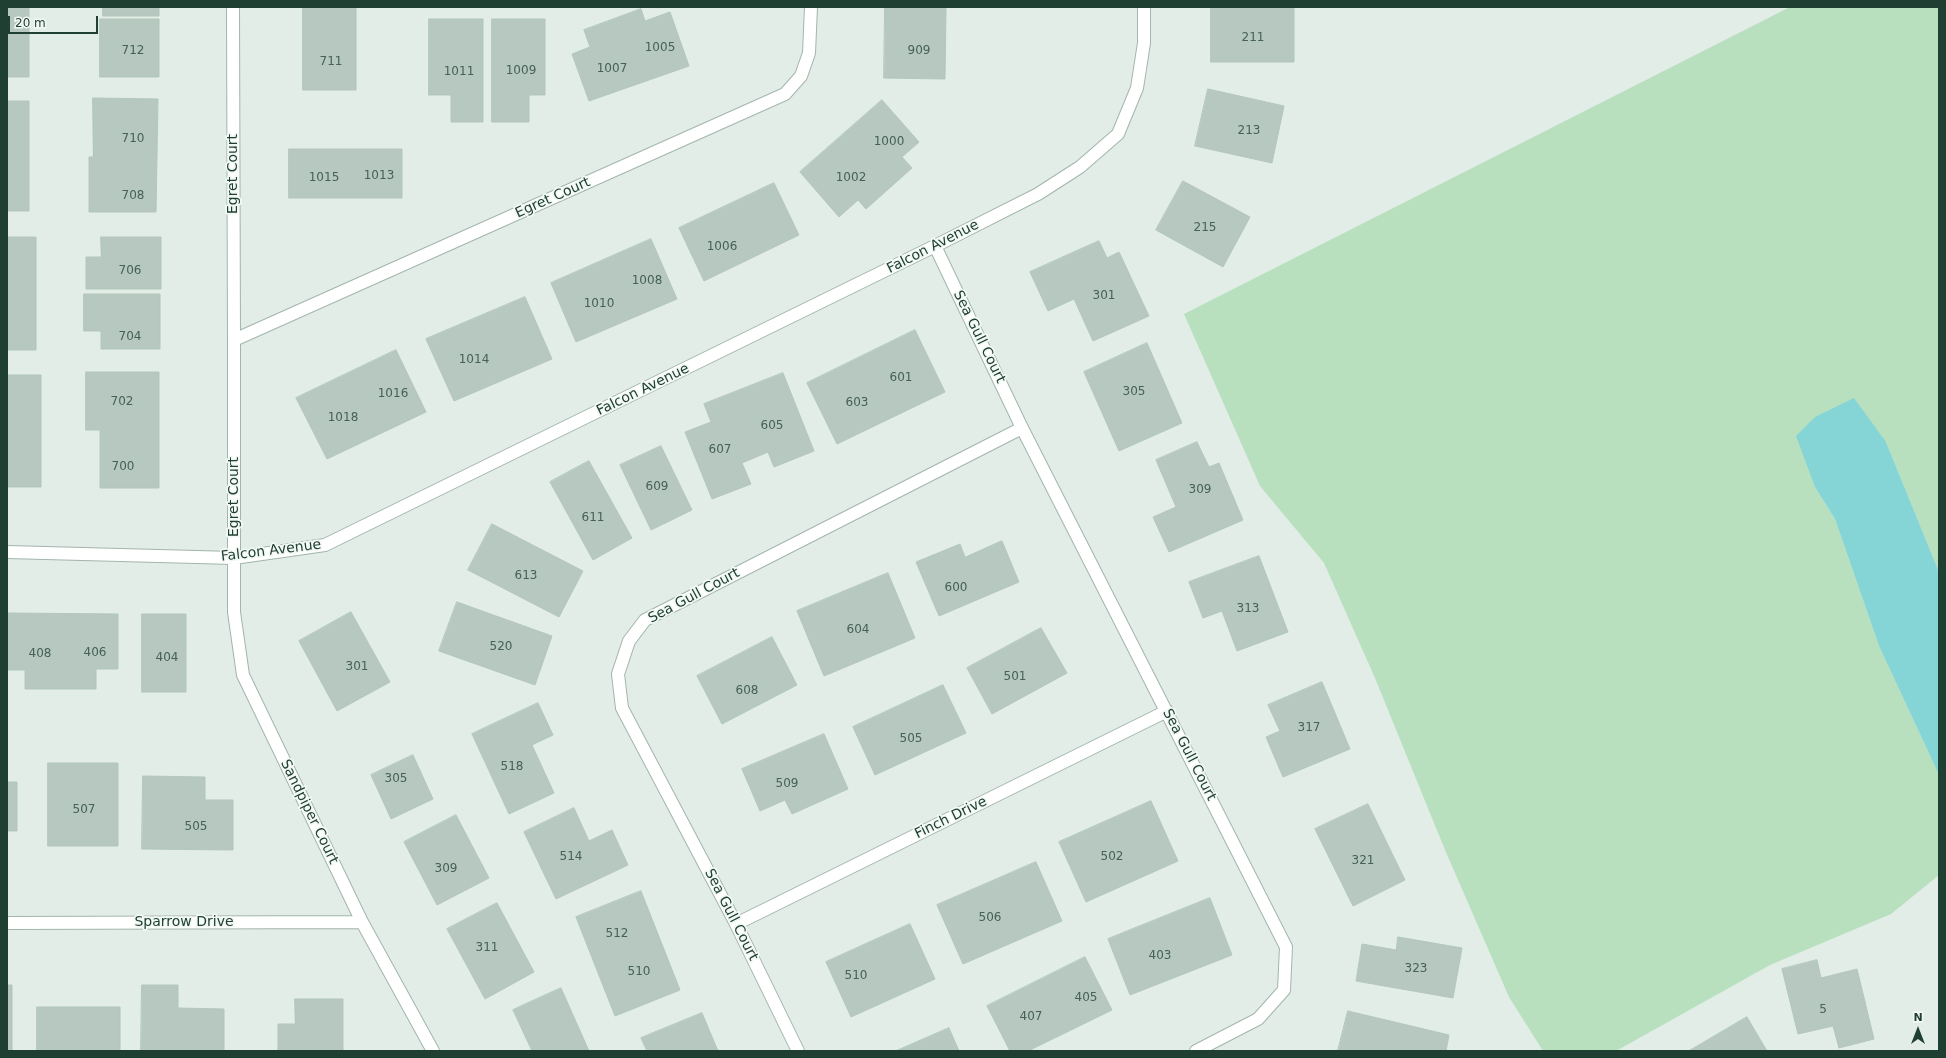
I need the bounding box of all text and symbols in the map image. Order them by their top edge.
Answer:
scale bar [10,8,100,34]
text: 20 m [15,16,46,30]
house number: 211 [1242,31,1264,45]
house number: 1005 [645,41,675,55]
house number: 712 [122,44,144,58]
house number: 909 [908,44,930,58]
house number: 711 [320,55,342,69]
house number: 1007 [597,62,627,76]
house number: 1009 [506,64,536,78]
house number: 1011 [444,65,474,79]
house number: 213 [1238,124,1260,138]
house number: 710 [122,132,144,146]
street label: Egret Court [225,134,241,214]
house number: 1000 [874,135,904,149]
house number: 1013 [364,169,394,183]
house number: 1015 [309,171,339,185]
house number: 1002 [836,171,866,185]
street label: Egret Court [513,174,593,222]
house number: 708 [122,189,144,203]
street label: Falcon Avenue [884,217,982,277]
house number: 215 [1194,221,1216,235]
house number: 1006 [707,240,737,254]
house number: 706 [119,264,141,278]
house number: 1008 [632,274,662,288]
street label: Sea Gull Court [949,288,1009,386]
house number: 301 [1093,289,1115,303]
house number: 1010 [584,297,614,311]
house number: 704 [119,330,141,344]
house number: 1014 [459,353,489,367]
street label: Falcon Avenue [594,360,692,420]
house number: 601 [890,371,912,385]
house number: 305 [1123,385,1145,399]
house number: 1016 [378,387,408,401]
house number: 702 [111,395,133,409]
house number: 603 [846,396,868,410]
house number: 1018 [328,411,358,425]
house number: 605 [761,419,783,433]
house number: 607 [709,443,731,457]
street label: Egret Court [226,457,242,537]
house number: 700 [112,460,134,474]
house number: 609 [646,480,668,494]
house number: 309 [1189,483,1211,497]
house number: 611 [582,511,604,525]
street label: Falcon Avenue [220,537,322,565]
street label: Sea Gull Court [645,565,743,627]
house number: 613 [515,569,537,583]
house number: 600 [945,581,967,595]
house number: 313 [1237,602,1259,616]
house number: 604 [847,623,869,637]
house number: 520 [490,640,512,654]
house number: 406 [84,646,106,660]
house number: 408 [29,647,51,661]
house number: 404 [156,651,178,665]
house number: 301 [346,660,368,674]
house number: 501 [1004,670,1026,684]
house number: 608 [736,684,758,698]
street label: Sea Gull Court [1159,706,1219,804]
house number: 317 [1298,721,1320,735]
house number: 505 [900,732,922,746]
street label: Sandpiper Court [276,757,342,867]
house number: 518 [501,760,523,774]
house number: 305 [385,772,407,786]
house number: 509 [776,777,798,791]
street label: Finch Drive [912,793,990,843]
house number: 507 [73,803,95,817]
house number: 505 [185,820,207,834]
house number: 514 [560,850,582,864]
house number: 502 [1101,850,1123,864]
house number: 321 [1352,854,1374,868]
house number: 309 [435,862,457,876]
street label: Sea Gull Court [701,866,761,964]
house number: 506 [979,911,1001,925]
street label: Sparrow Drive [134,914,234,930]
house number: 512 [606,927,628,941]
house number: 311 [476,941,498,955]
house number: 403 [1149,949,1171,963]
house number: 323 [1405,962,1427,976]
house number: 510 [628,965,650,979]
house number: 510 [845,969,867,983]
house number: 405 [1075,991,1097,1005]
house number: 5 [1819,1003,1827,1017]
house number: 407 [1020,1010,1042,1024]
north arrow [1898,1010,1938,1050]
text: N [1913,1011,1923,1024]

